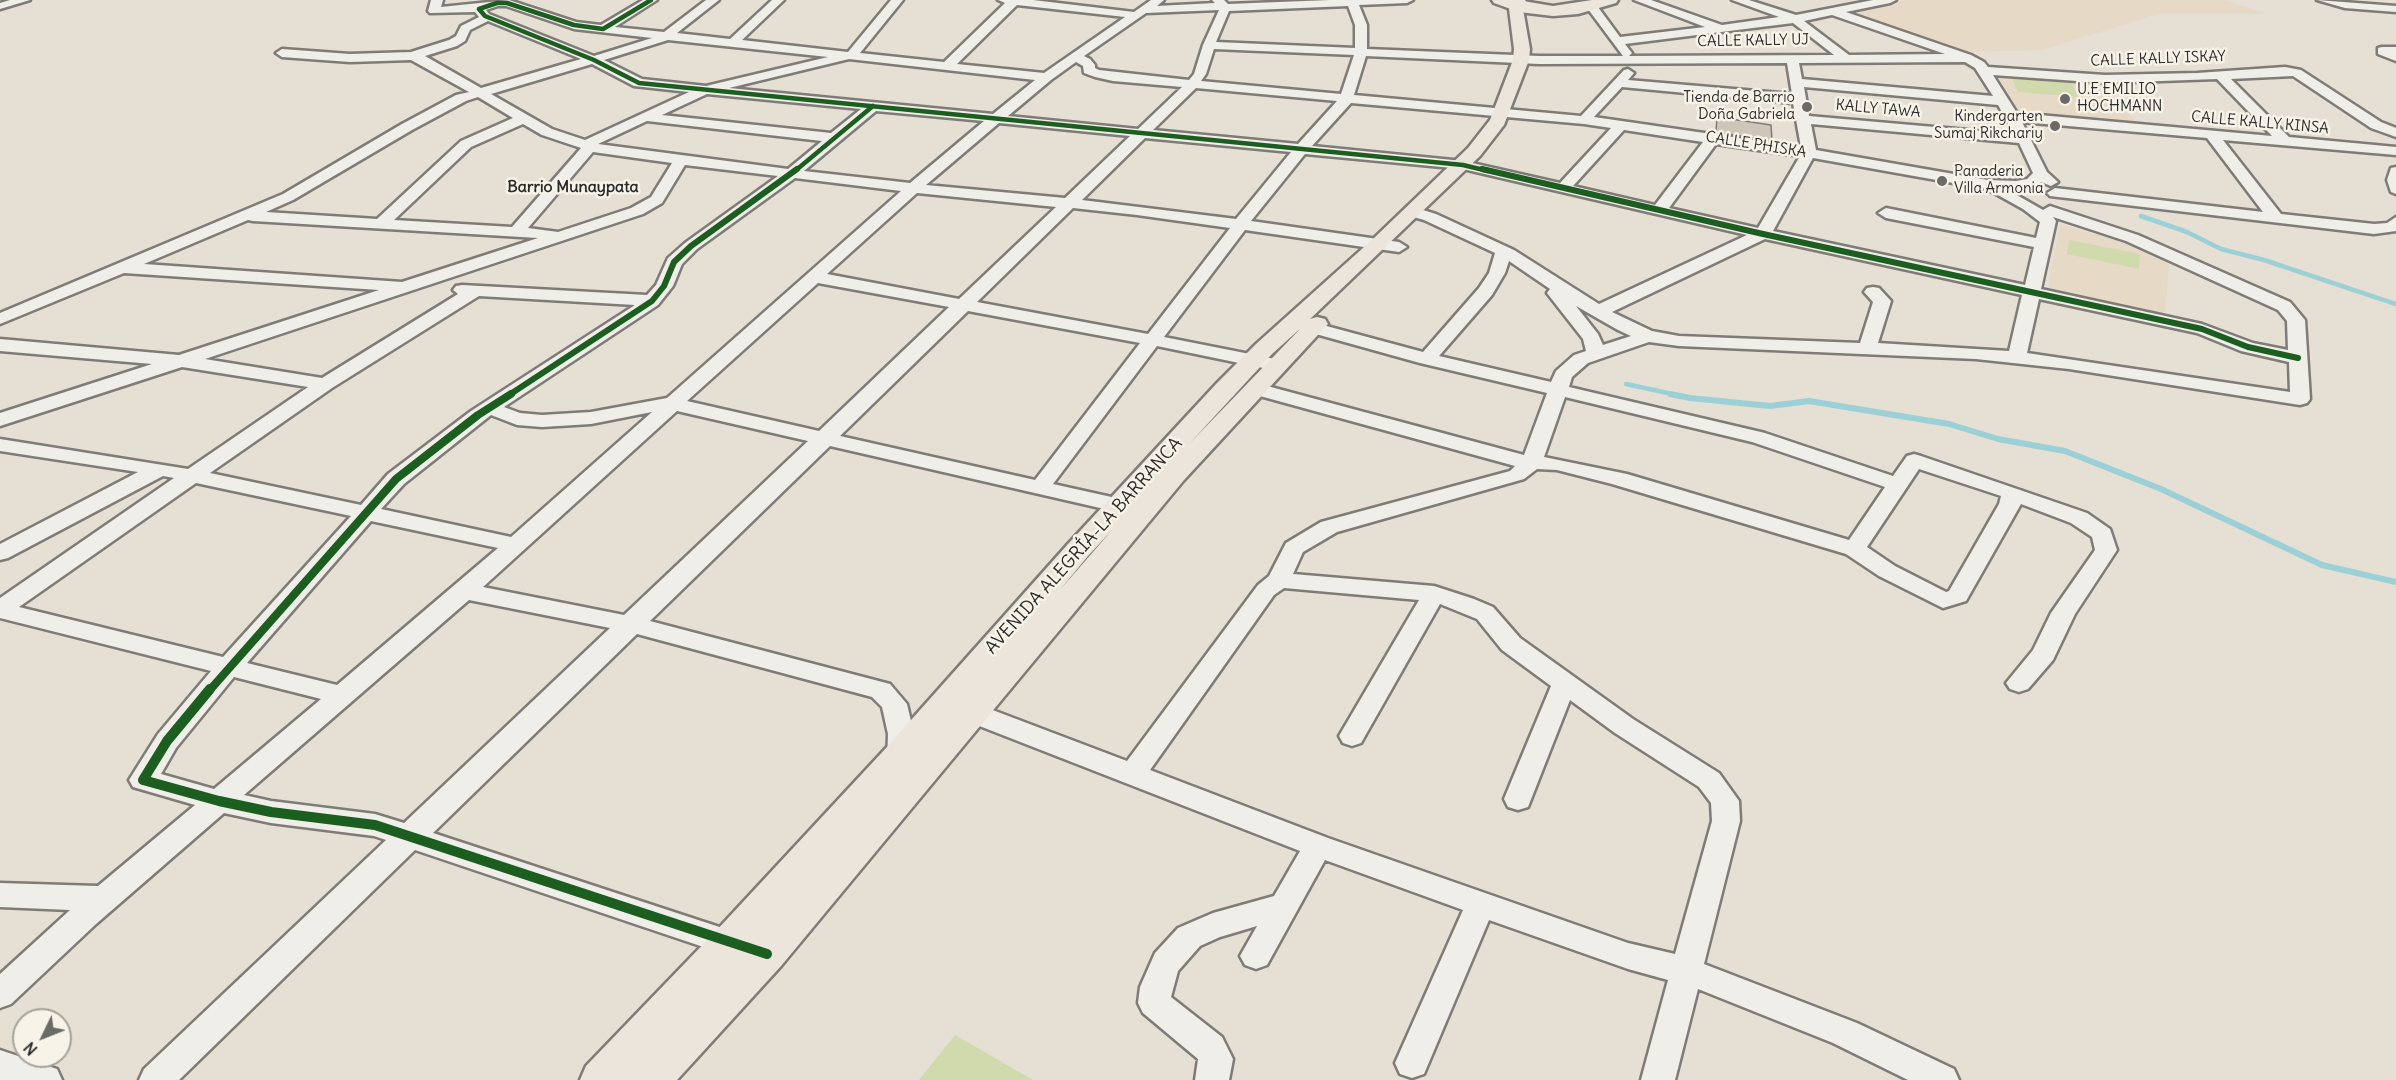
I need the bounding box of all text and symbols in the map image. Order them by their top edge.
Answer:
street label: CALLE KALLY UJ [1697,31,1809,51]
street label: CALLE KALLY ISKAY [2090,48,2226,70]
place label: U.E EMILIO HOCHMANN [2077,81,2162,116]
place label: Tienda de Barrio Doña Gabriela [1683,89,1795,124]
marker: U.E EMILIO HOCHMANN [2058,92,2072,106]
street label: KALLY TAWA [1835,96,1921,122]
marker: Tienda de Barrio Doña Gabriela [1800,100,1814,114]
place label: Kindergarten Sumaj Rikchariy [1934,108,2043,143]
street label: CALLE KALLY KINSA [2190,108,2330,138]
marker: Kindergarten Sumaj Rikchariy [2048,119,2062,133]
street label: CALLE PHISKA [1704,128,1808,162]
place label: Panaderia Villa Armonia [1954,163,2044,198]
marker: Panaderia Villa Armonia [1935,174,1949,188]
district label: Barrio Munaypata [507,177,639,197]
street label: AVENIDA ALEGRÍA-LA BARRANCA [981,433,1187,659]
north arrow [12,1008,72,1068]
text: N [19,1038,41,1060]

